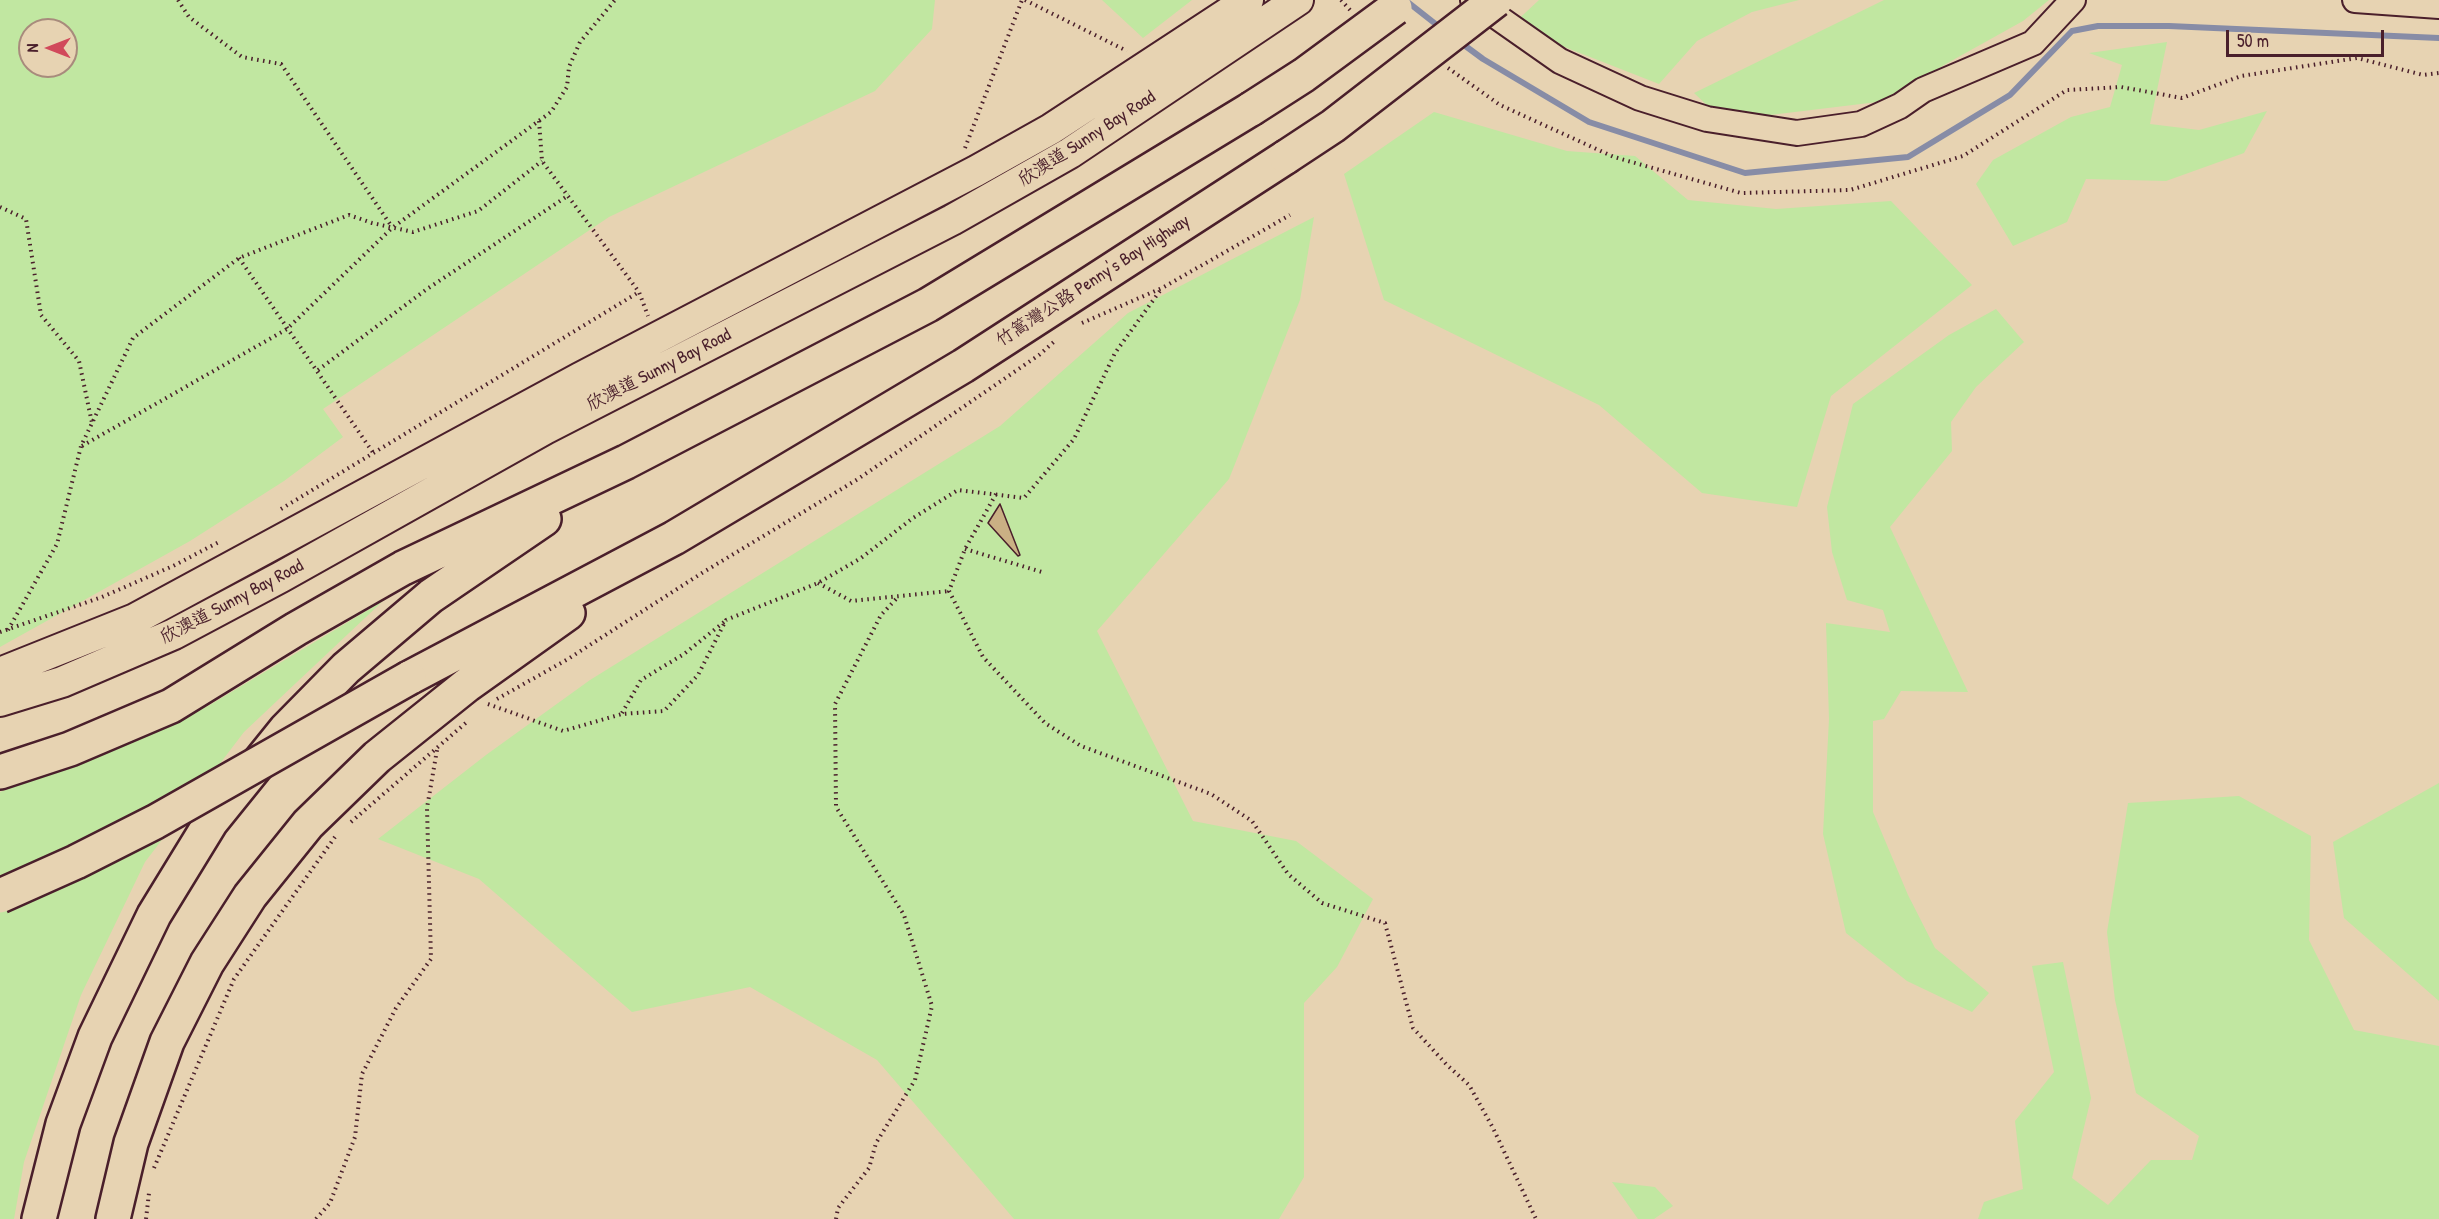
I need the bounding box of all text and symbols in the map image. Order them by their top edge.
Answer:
north arrow [18,18,78,78]
scale bar [2229,18,2386,56]
text: 50 m [2237,28,2269,53]
text: N [21,44,43,52]
street label: 欣澳道 Sunny Bay Road [1014,87,1160,191]
street label: 竹篙灣公路 Penny's Bay Highway [992,210,1194,352]
street label: 欣澳道 Sunny Bay Road [583,324,735,416]
street label: 欣澳道 Sunny Bay Road [157,555,307,649]

